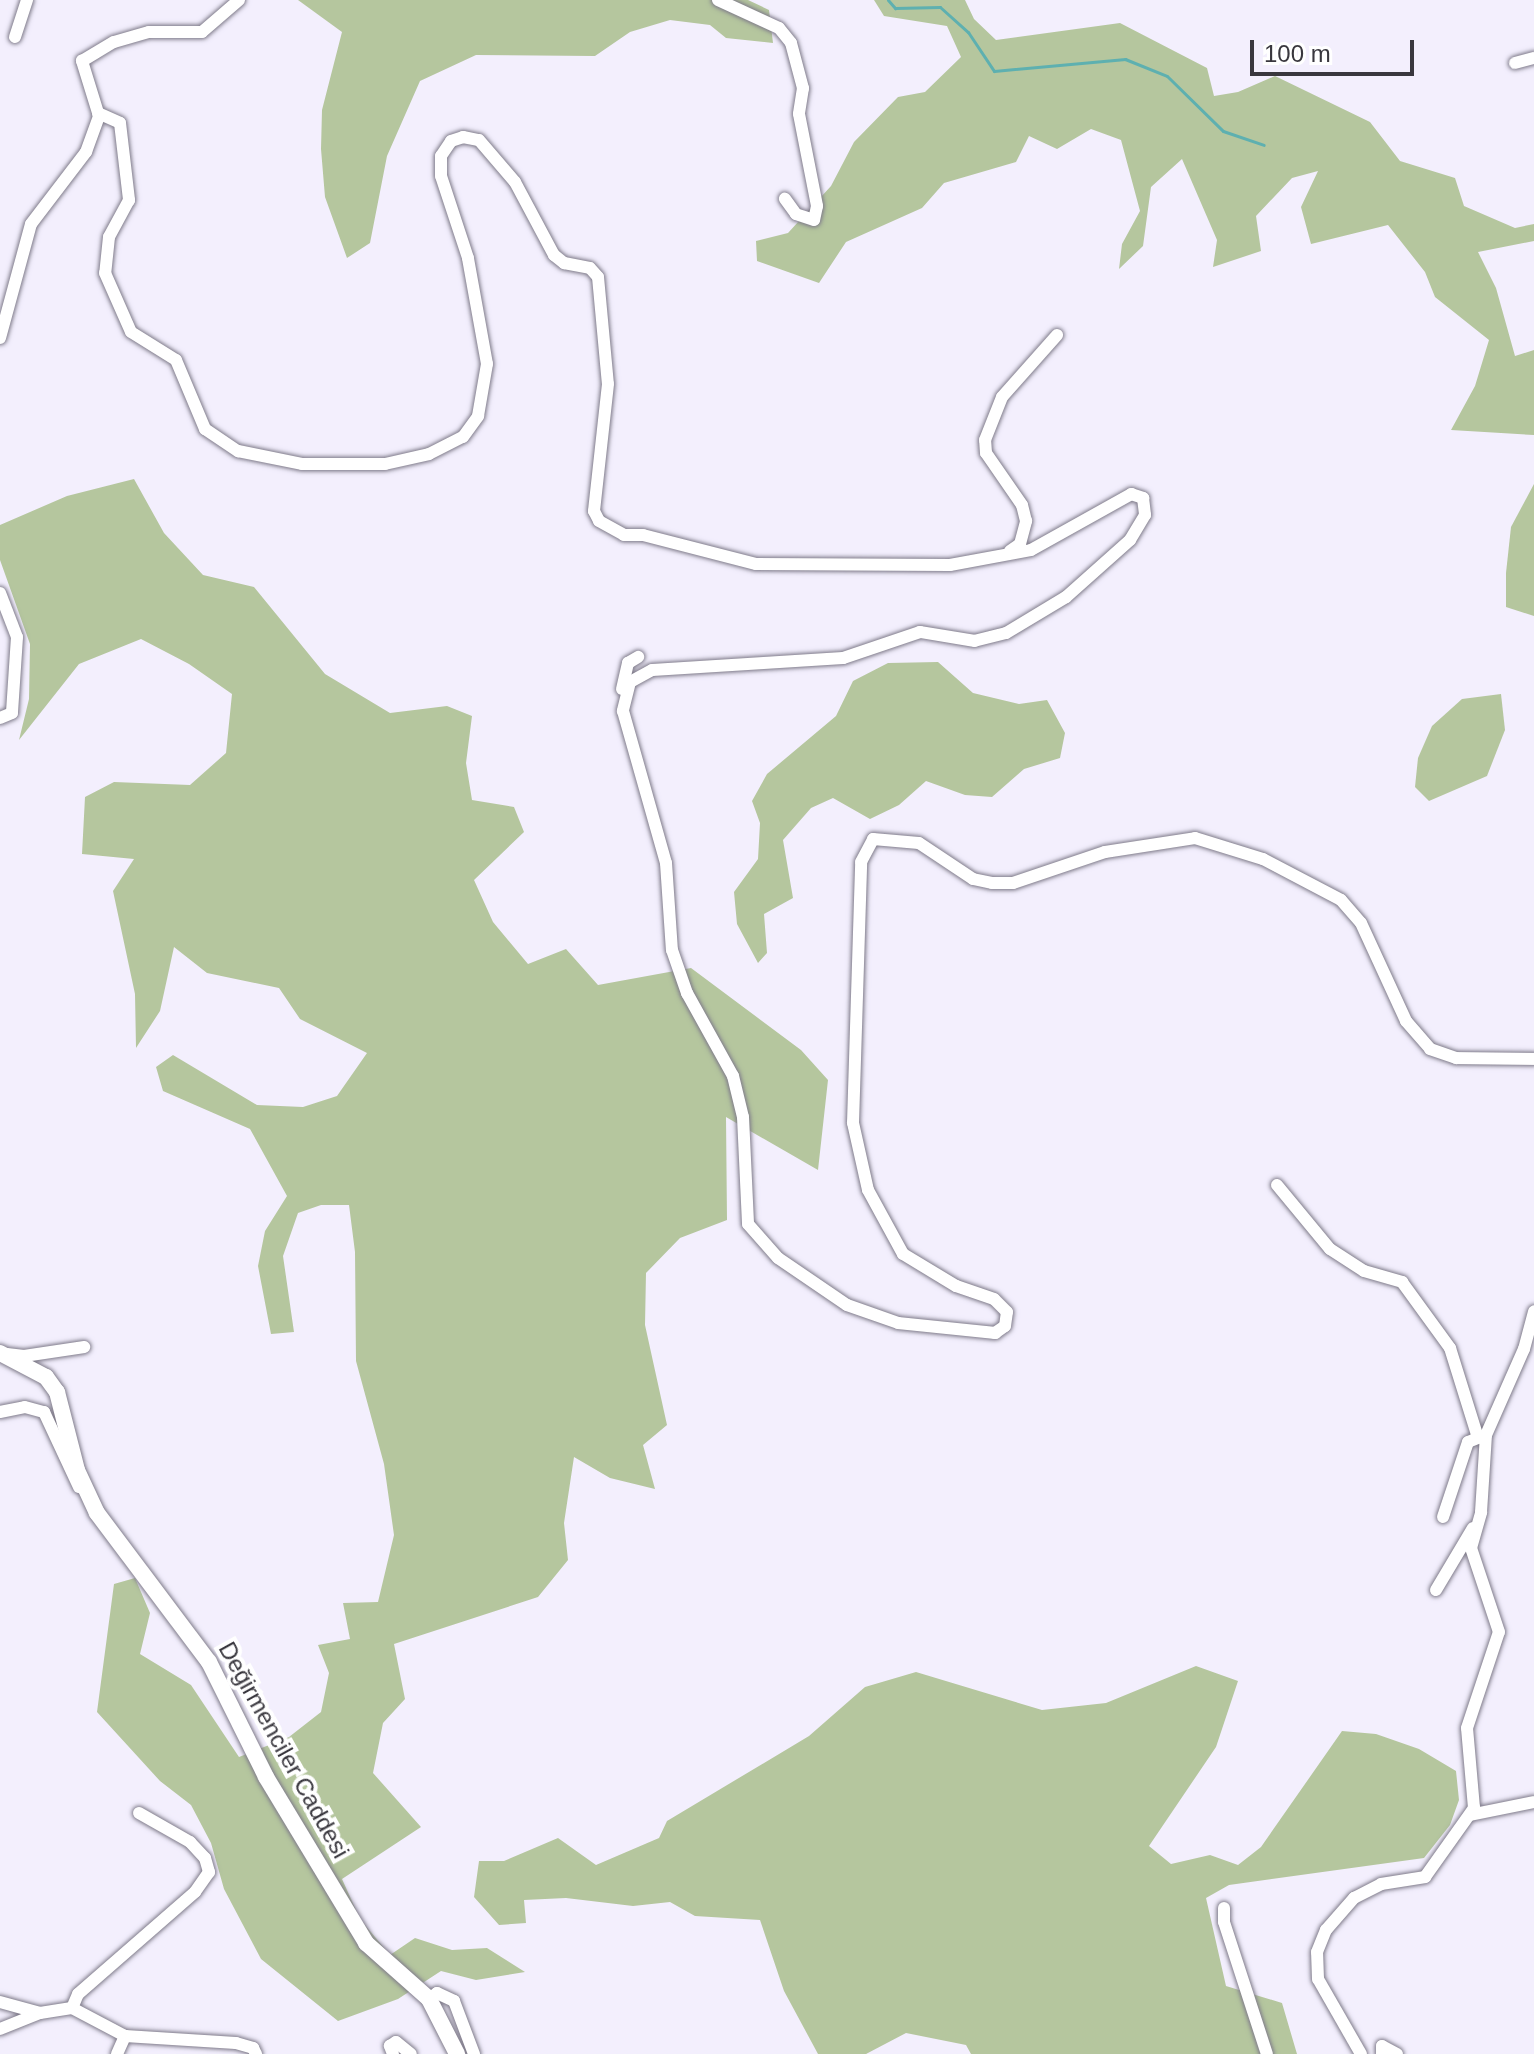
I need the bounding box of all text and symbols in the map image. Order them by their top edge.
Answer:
scale bar [1254,24,1418,74]
text: 100 m [1264,40,1331,67]
street label: Değirmenciler Caddesi [213,1637,355,1863]

